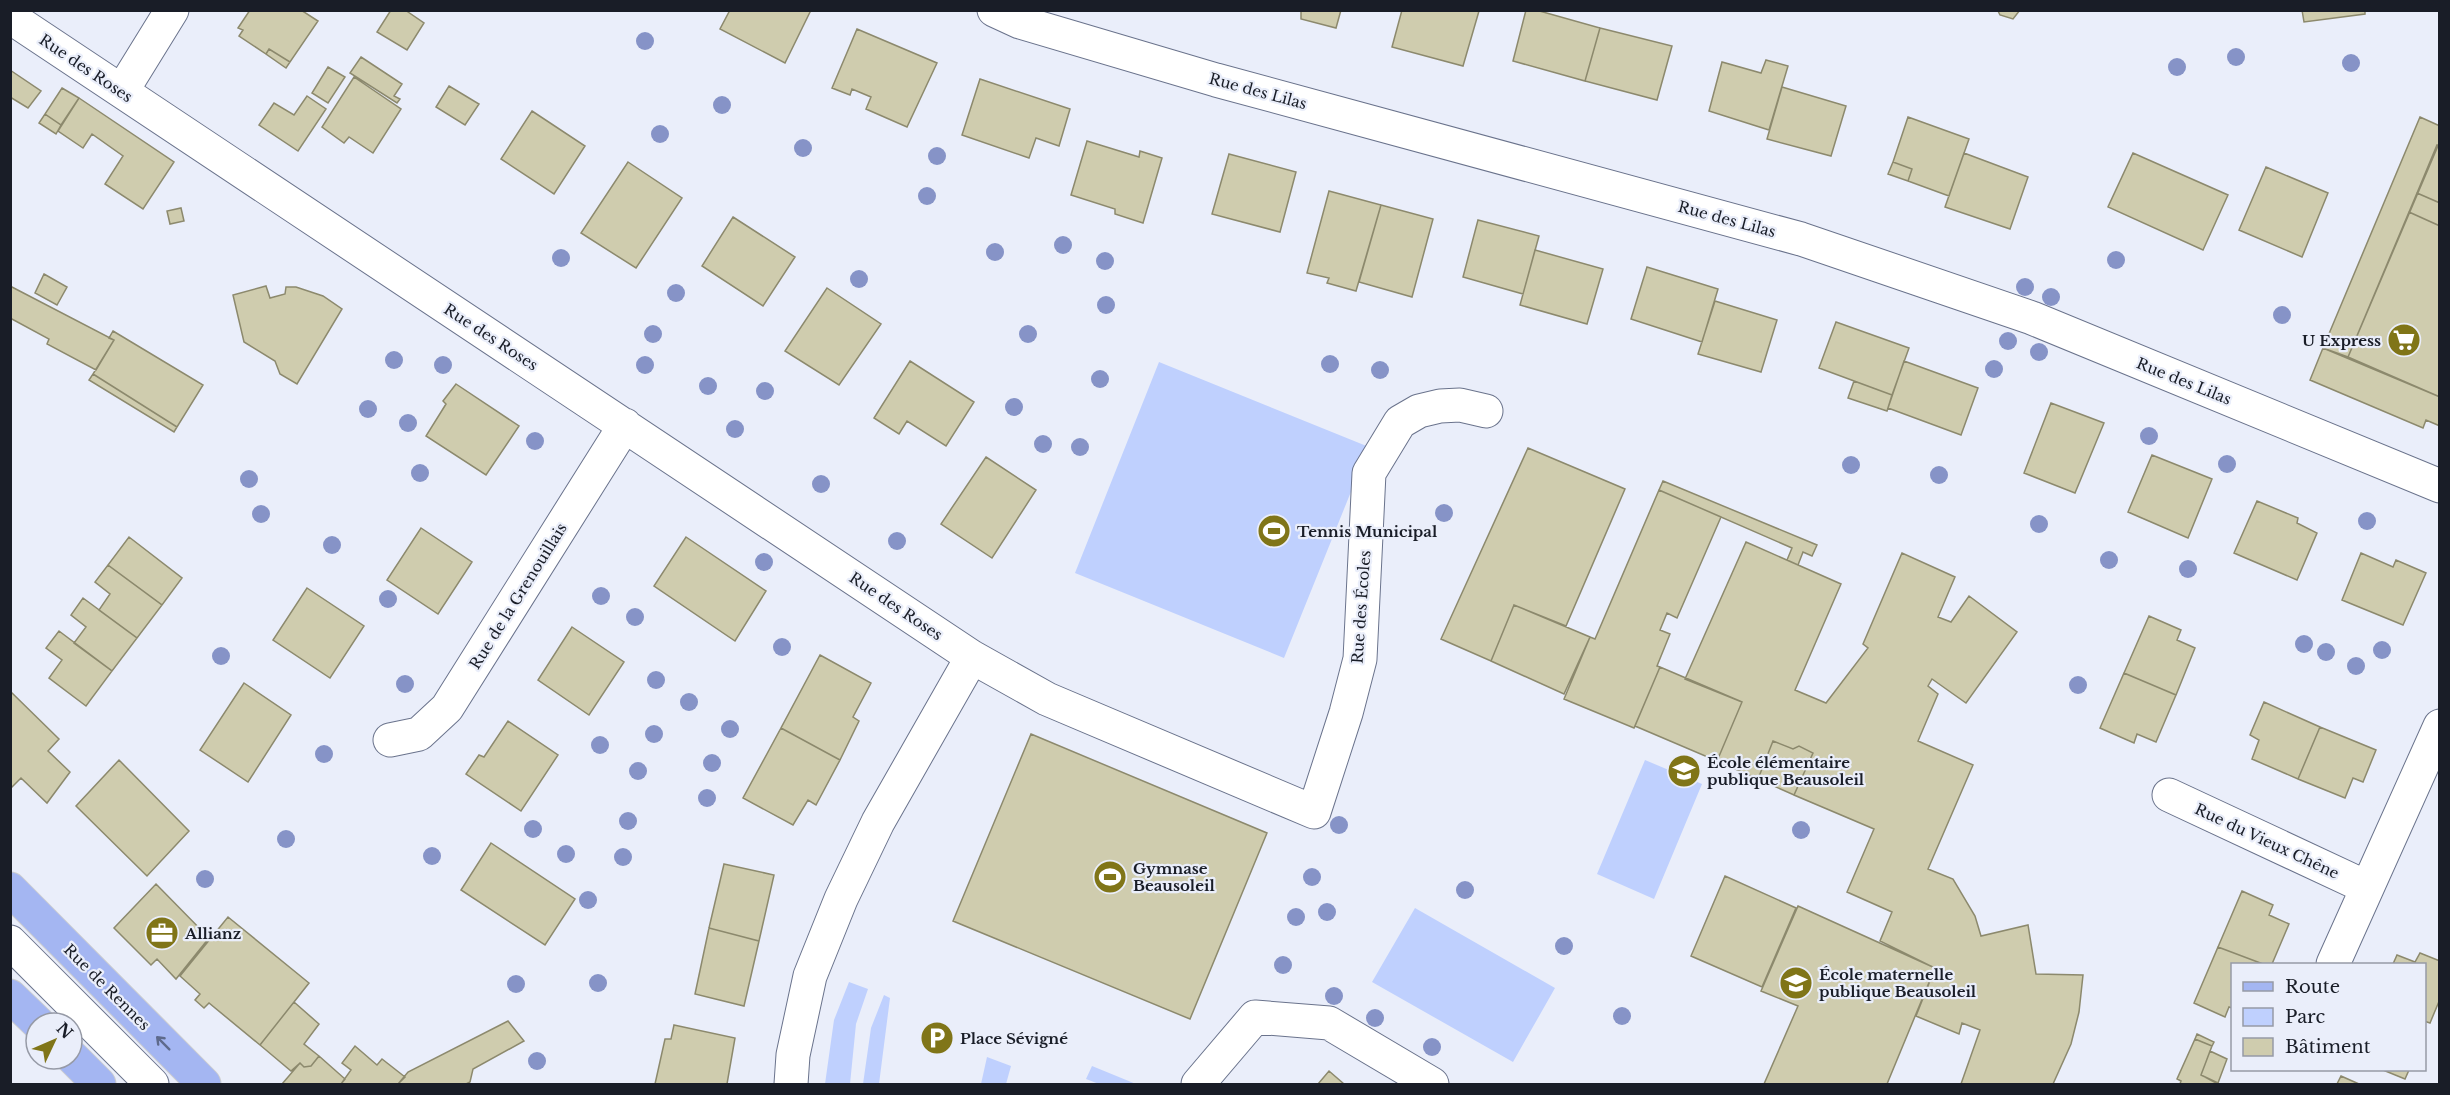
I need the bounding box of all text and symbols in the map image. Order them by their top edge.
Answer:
street label: Rue des Roses [36,30,136,106]
street label: Rue des Lilas [1207,69,1309,113]
street label: Rue des Lilas [1676,197,1778,241]
street label: Rue des Roses [440,300,542,375]
supermarket icon: U Express [2386,322,2422,358]
place label: U Express [2302,331,2381,350]
street label: Rue des Lilas [2134,353,2234,409]
sports icon: Tennis Municipal [1256,513,1292,549]
street label: Rue de la Grenouillais [465,519,571,673]
place label: Tennis Municipal [1297,522,1438,541]
street label: Rue des Écoles [1348,549,1374,664]
street label: Rue des Roses [846,568,946,644]
school or university icon: École élémentaire publique Beausoleil [1666,753,1702,789]
place label: École élémentaire publique Beausoleil [1707,753,1865,789]
street label: Rue du Vieux Chêne [2192,799,2342,883]
sports icon: Gymnase Beausoleil [1092,859,1128,895]
place label: Gymnase Beausoleil [1133,859,1215,895]
office icon: Allianz [144,915,180,951]
place label: Allianz [184,924,241,943]
street label: Rue de Rennes [60,940,154,1034]
legend [2231,963,2426,1071]
school or university icon: École maternelle publique Beausoleil [1778,965,1814,1001]
place label: École maternelle publique Beausoleil [1819,965,1977,1001]
text: Route [2285,976,2340,998]
text: Parc [2285,1006,2326,1028]
north arrow [24,1011,84,1071]
text: N [52,1018,77,1043]
parking icon: Place Sévigné [919,1020,955,1056]
place label: Place Sévigné [960,1029,1068,1048]
one-way arrow [155,1036,170,1050]
text: Bâtiment [2285,1036,2371,1058]

